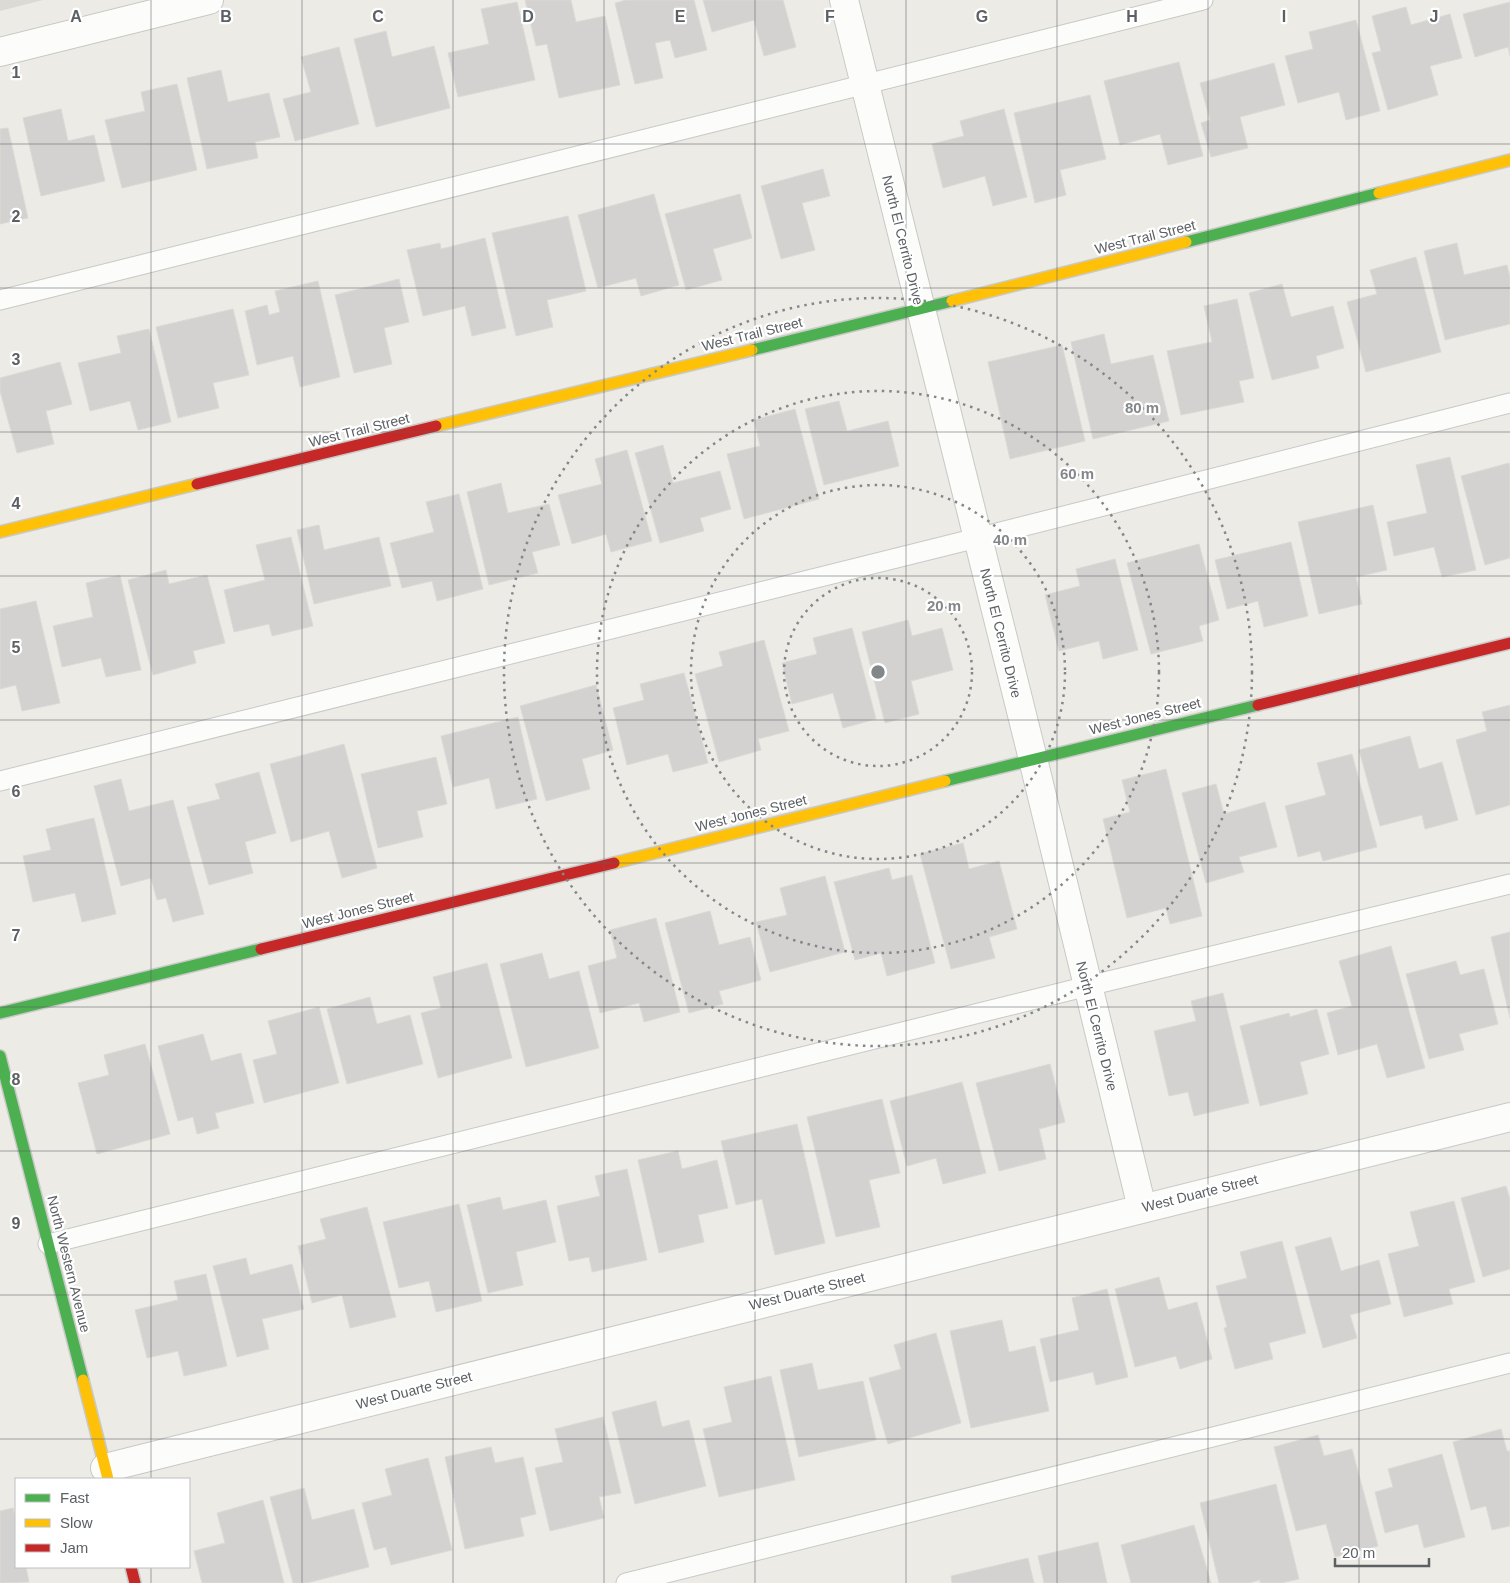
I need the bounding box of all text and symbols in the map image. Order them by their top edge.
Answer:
text: A [70,8,82,25]
text: B [220,8,232,25]
text: C [372,8,384,25]
text: D [522,8,534,25]
text: E [675,8,686,25]
text: F [825,8,835,25]
text: G [976,8,988,25]
text: H [1126,8,1138,25]
text: I [1282,8,1286,25]
text: J [1430,8,1438,25]
text: 1 [12,64,21,81]
street label: North El Cerrito Drive [879,174,927,307]
text: 2 [12,208,21,225]
street label: West Trail Street [1093,217,1197,257]
street label: West Trail Street [700,314,804,354]
text: 3 [12,351,21,368]
text: 80 m [1125,399,1159,416]
street label: West Trail Street [307,410,411,450]
text: 60 m [1060,465,1094,482]
text: 4 [12,495,21,512]
text: 40 m [993,531,1027,548]
street label: North El Cerrito Drive [977,567,1025,700]
text: 20 m [927,597,961,614]
text: 5 [12,639,21,656]
centre of rings [869,663,887,681]
street label: West Jones Street [1088,694,1202,738]
text: 6 [12,783,21,800]
street label: West Jones Street [694,791,808,835]
street label: West Jones Street [301,888,415,932]
text: 7 [12,927,21,944]
street label: North El Cerrito Drive [1073,960,1121,1093]
text: 8 [12,1071,21,1088]
street label: West Duarte Street [1140,1171,1260,1215]
street label: North Western Avenue [44,1194,94,1334]
text: 9 [12,1215,21,1232]
street label: West Duarte Street [747,1269,867,1313]
street label: West Duarte Street [354,1368,474,1412]
legend [15,1478,190,1568]
text: Fast [60,1489,90,1506]
text: Slow [60,1514,93,1531]
scale bar [1335,1536,1429,1568]
text: Jam [60,1539,88,1556]
text: 20 m [1342,1544,1375,1561]

